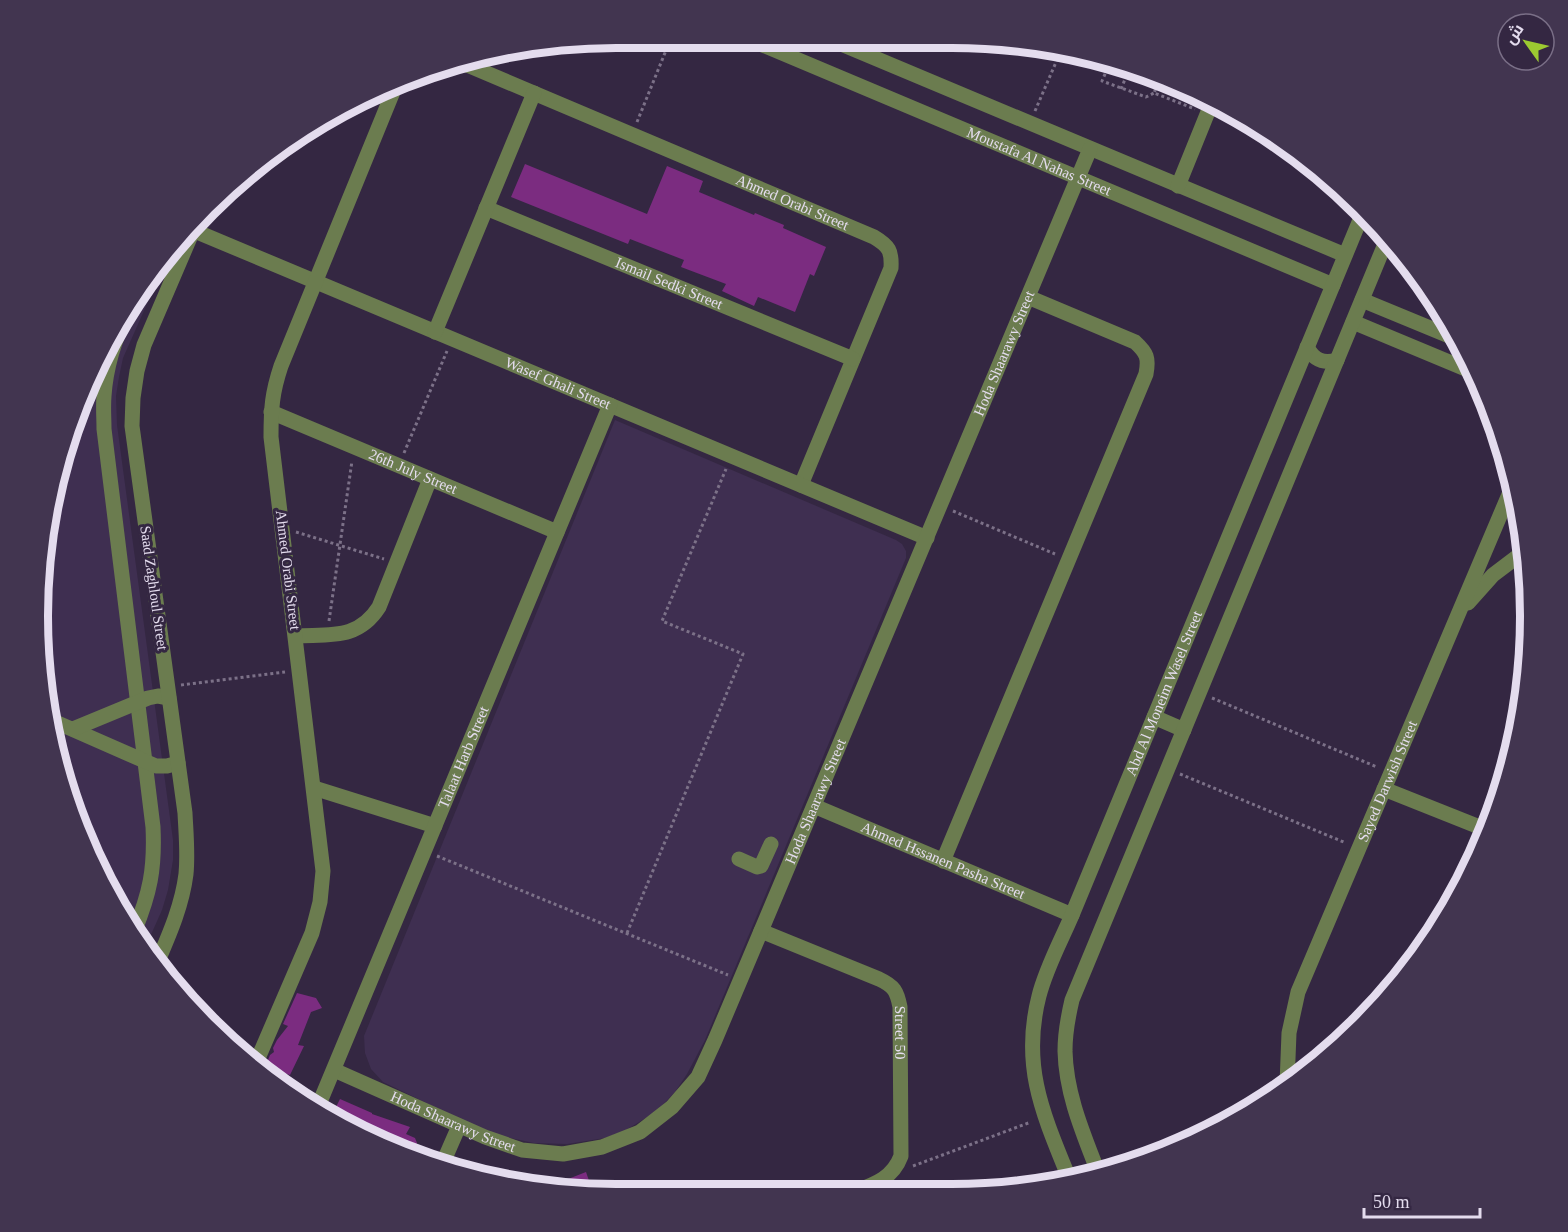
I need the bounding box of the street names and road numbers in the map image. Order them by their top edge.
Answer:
street label: Moustafa Al Nahas Street [965,124,1114,199]
street label: Ahmed Orabi Street [734,172,852,234]
street label: Ismail Sedki Street [613,254,726,313]
street label: Hoda Shaarawy Street [971,288,1038,418]
street label: Wasef Ghali Street [503,354,614,413]
street label: 26th July Street [366,446,460,498]
street label: Ahmed Orabi Street [273,509,303,632]
street label: Saad Zaghloul Street [137,525,171,652]
street label: Abd Al Moneim Wasel Street [1123,608,1205,778]
street label: Talaat Harb Street [435,703,492,811]
street label: Sayed Darwish Street [1355,717,1420,844]
street label: Hoda Shaarawy Street [782,736,849,866]
street label: Ahmed Hssanen Pasha Street [859,819,1028,902]
street label: Street 50 [892,1006,908,1060]
street label: Hoda Shaarawy Street [388,1088,519,1155]

